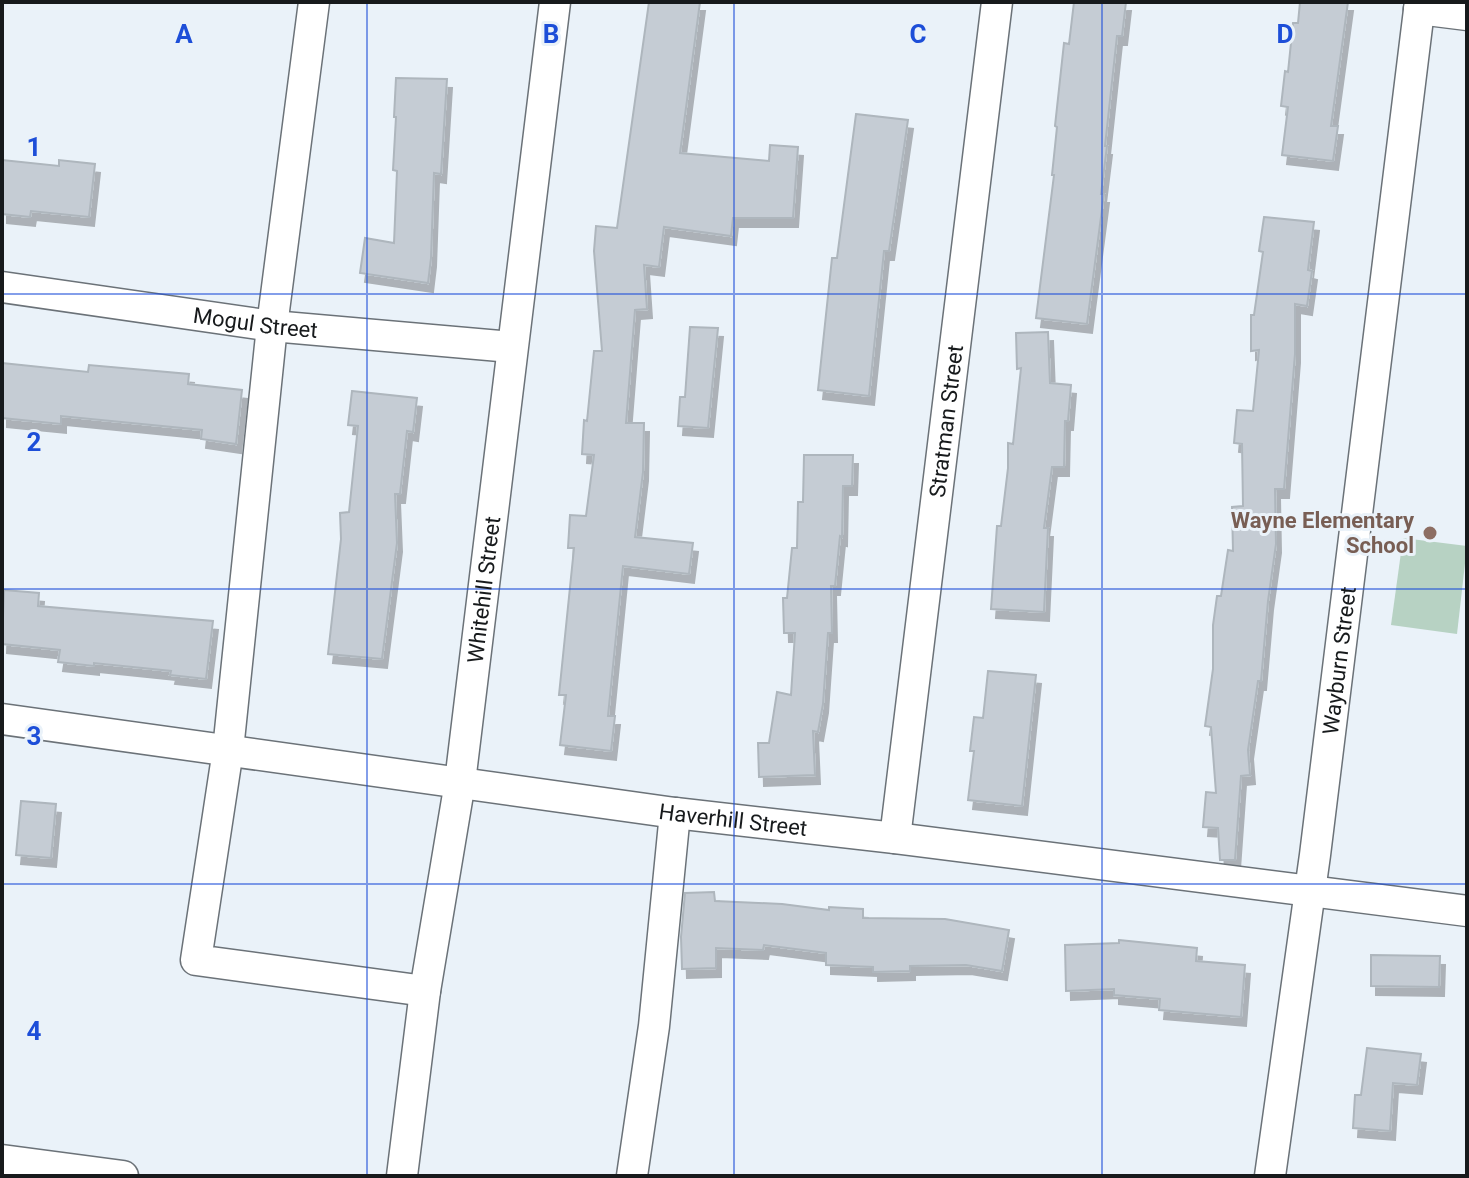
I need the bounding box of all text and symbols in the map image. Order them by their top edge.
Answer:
text: A [175,19,193,49]
text: B [543,19,559,49]
text: C [909,19,927,49]
text: D [1277,19,1293,49]
text: 1 [27,132,41,162]
street label: Mogul Street [192,303,319,343]
street label: Stratman Street [925,343,968,499]
text: 2 [27,427,41,457]
place label: Wayne Elementary School [1231,508,1415,558]
street label: Whitehill Street [463,515,505,665]
marker: Wayne Elementary School [1421,524,1439,542]
street label: Wayburn Street [1318,585,1361,736]
text: 3 [27,721,41,751]
street label: Haverhill Street [657,799,808,841]
text: 4 [27,1016,42,1046]

